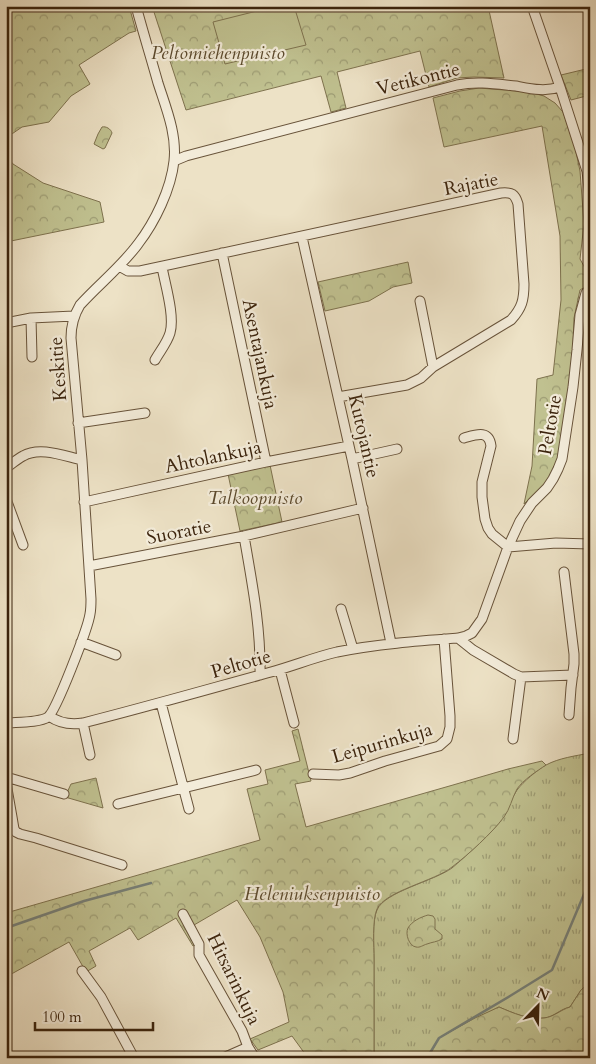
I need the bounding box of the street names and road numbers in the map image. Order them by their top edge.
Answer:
street label: Vetikontie [374,56,462,102]
street label: Rajatie [442,166,500,202]
street label: Asentajankuja [236,296,284,412]
street label: Keskitie [43,336,73,402]
street label: Kutojantie [342,392,386,480]
street label: Peltotie [532,393,568,457]
street label: Ahtolankuja [162,434,264,480]
street label: Suoratie [144,513,214,551]
street label: Peltotie [208,643,274,685]
street label: Leipurinkuja [329,716,435,770]
street label: Hitsarinkuja [201,929,267,1029]

